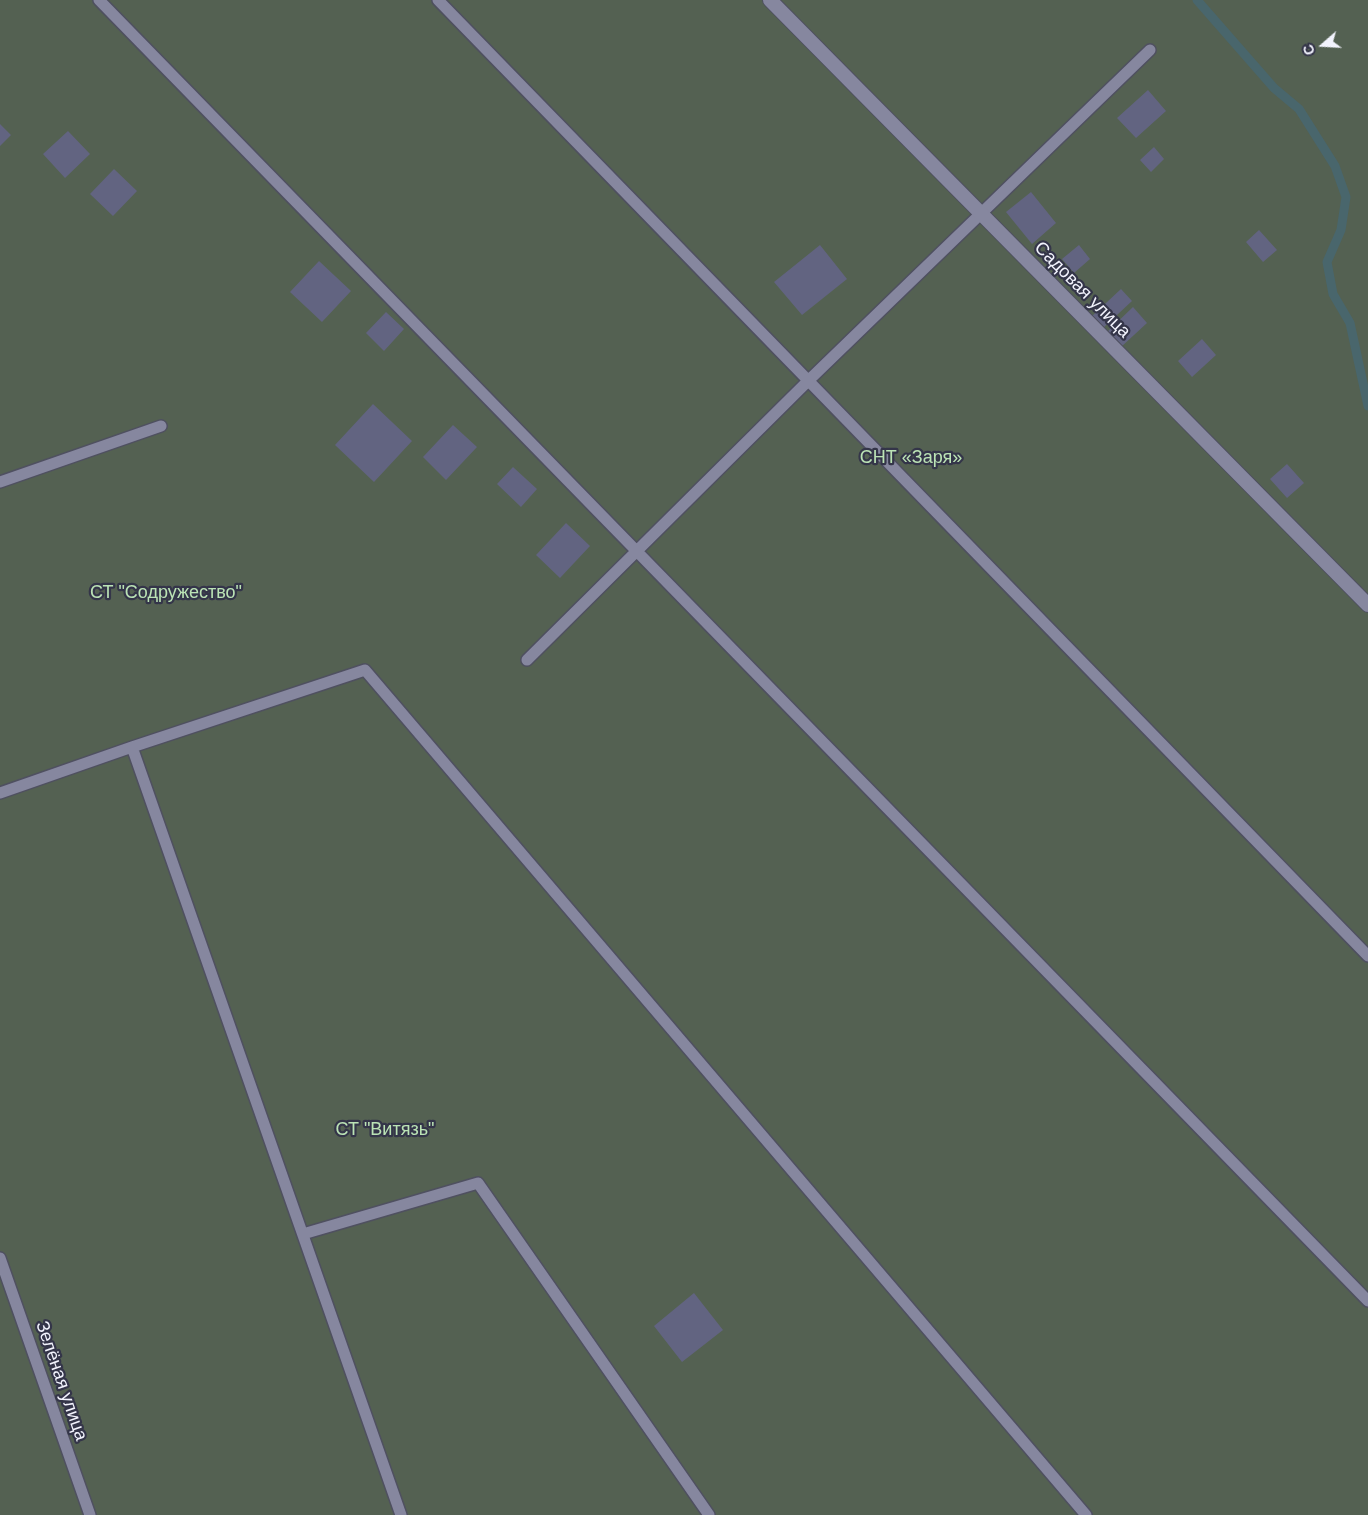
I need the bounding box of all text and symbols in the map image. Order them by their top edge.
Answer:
north arrow [1298,20,1348,70]
text: С [1300,42,1318,57]
street label: Садовая улица [1029,237,1135,343]
park label: СНТ «Заря» [860,447,962,469]
park label: СТ "Содружество" [90,582,242,604]
park label: СТ "Витязь" [336,1119,434,1141]
street label: Зелёная улица [30,1318,92,1444]

